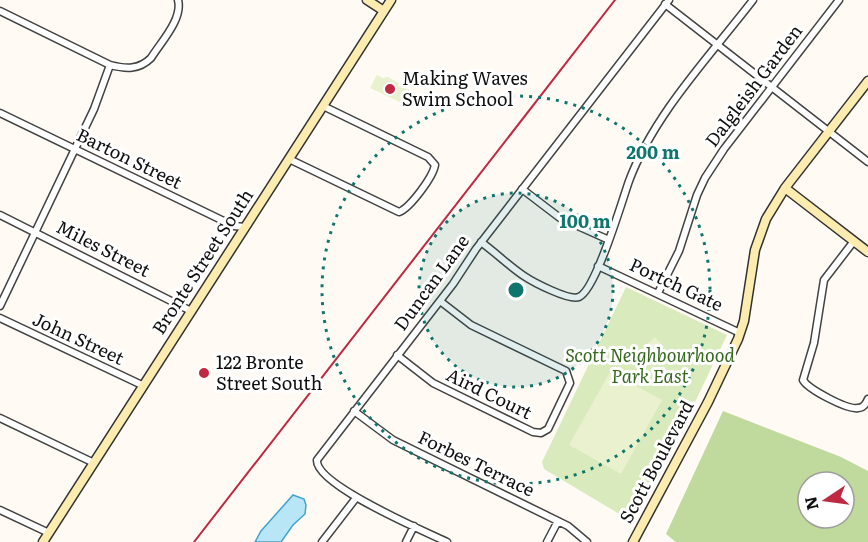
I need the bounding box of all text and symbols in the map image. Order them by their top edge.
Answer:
street label: Dalgleish Garden [698,18,808,152]
place label: Making Waves Swim School [402,64,528,112]
marker: Making Waves Swim School [383,82,397,96]
street label: Barton Street [72,120,188,195]
text: 200 m [626,138,680,165]
street label: Bronte Street South [145,183,259,339]
text: 100 m [559,207,611,234]
street label: Miles Street [52,212,156,283]
street label: Duncan Lane [387,228,475,336]
street label: Portch Gate [625,250,728,317]
centre of rings [506,280,526,300]
street label: John Street [28,305,130,371]
park label: Scott Neighbourhood Park East [565,341,735,389]
place label: 122 Bronte Street South [216,348,322,396]
street label: Aird Court [442,360,538,425]
marker: 122 Bronte Street South [197,366,211,380]
street label: Scott Boulevard [612,395,700,528]
street label: Forbes Terrace [414,423,539,503]
north arrow [796,470,856,530]
text: N [797,494,824,513]

